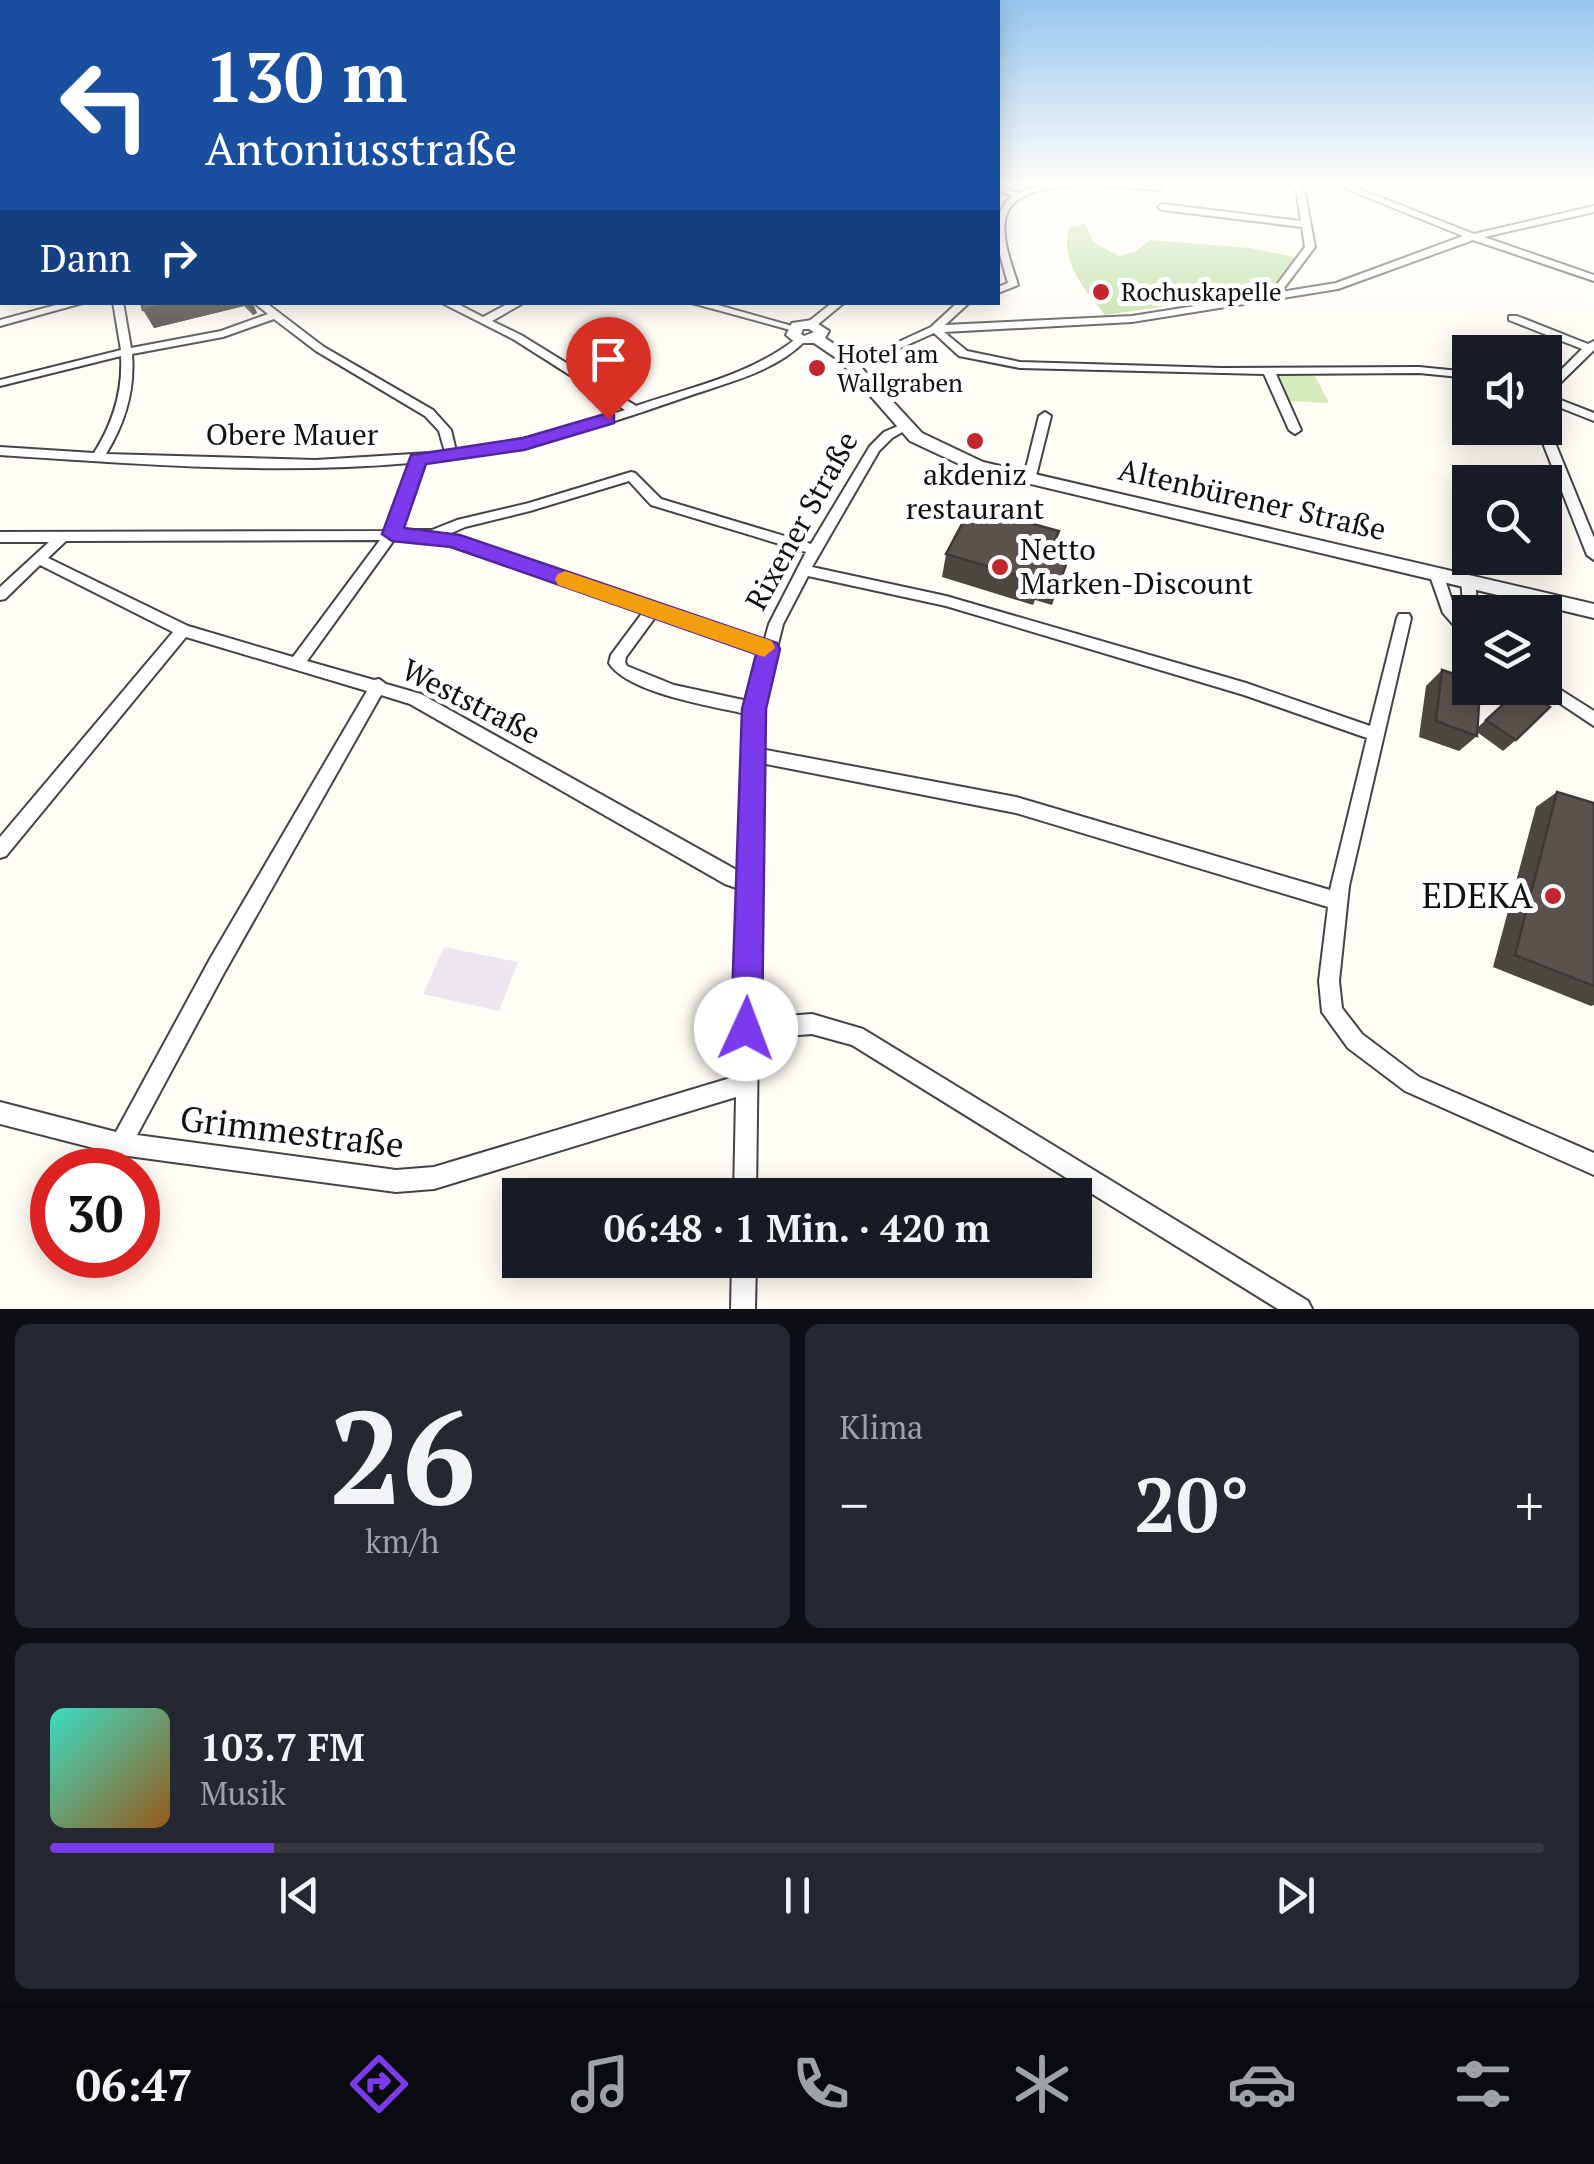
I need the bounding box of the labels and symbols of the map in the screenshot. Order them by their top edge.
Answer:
place label: Rochuskapelle [1121,275,1282,308]
marker: Rochuskapelle [1090,281,1112,303]
pin [566,317,651,420]
place label: Hotel am Wallgraben [837,337,963,399]
marker: Hotel am Wallgraben [806,357,828,379]
street label: Obere Mauer [206,414,379,454]
street label: Rixener Straße [736,424,867,617]
marker: akdeniz restaurant [964,430,986,452]
street label: Altenbürener Straße [1114,449,1390,549]
place label: akdeniz restaurant [906,454,1044,528]
place label: Netto Marken-Discount [1020,529,1253,603]
marker: Netto Marken-Discount [989,556,1011,578]
street label: Weststraße [395,649,547,753]
place label: EDEKA [1422,872,1533,918]
marker: EDEKA [1542,885,1564,907]
position arrow [694,977,798,1081]
street label: Grimmestraße [178,1094,407,1168]
speed limit sign: 30 [30,1148,160,1278]

